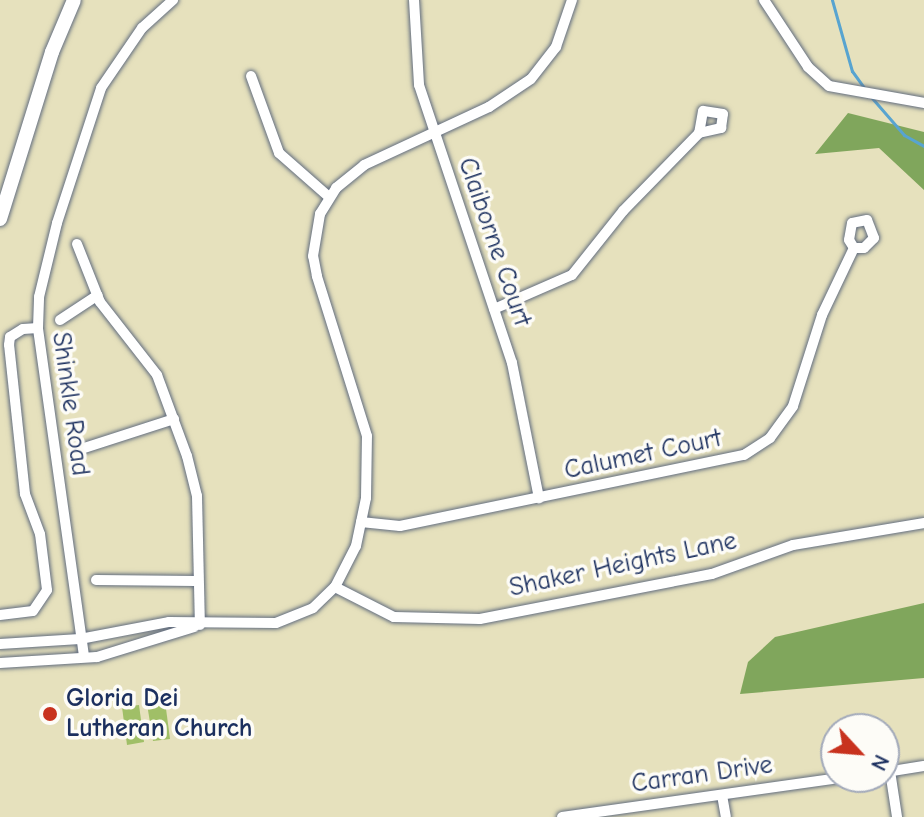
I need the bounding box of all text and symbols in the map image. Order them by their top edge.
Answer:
street label: Claiborne Court [451,154,537,330]
street label: Shinkle Road [44,330,96,478]
street label: Calumet Court [562,423,724,487]
street label: Shaker Heights Lane [507,526,739,604]
place label: Gloria Dei Lutheran Church [66,683,253,744]
marker: Gloria Dei Lutheran Church [41,705,59,723]
north arrow [820,713,900,793]
street label: Carran Drive [630,750,774,800]
text: N [865,750,895,775]

